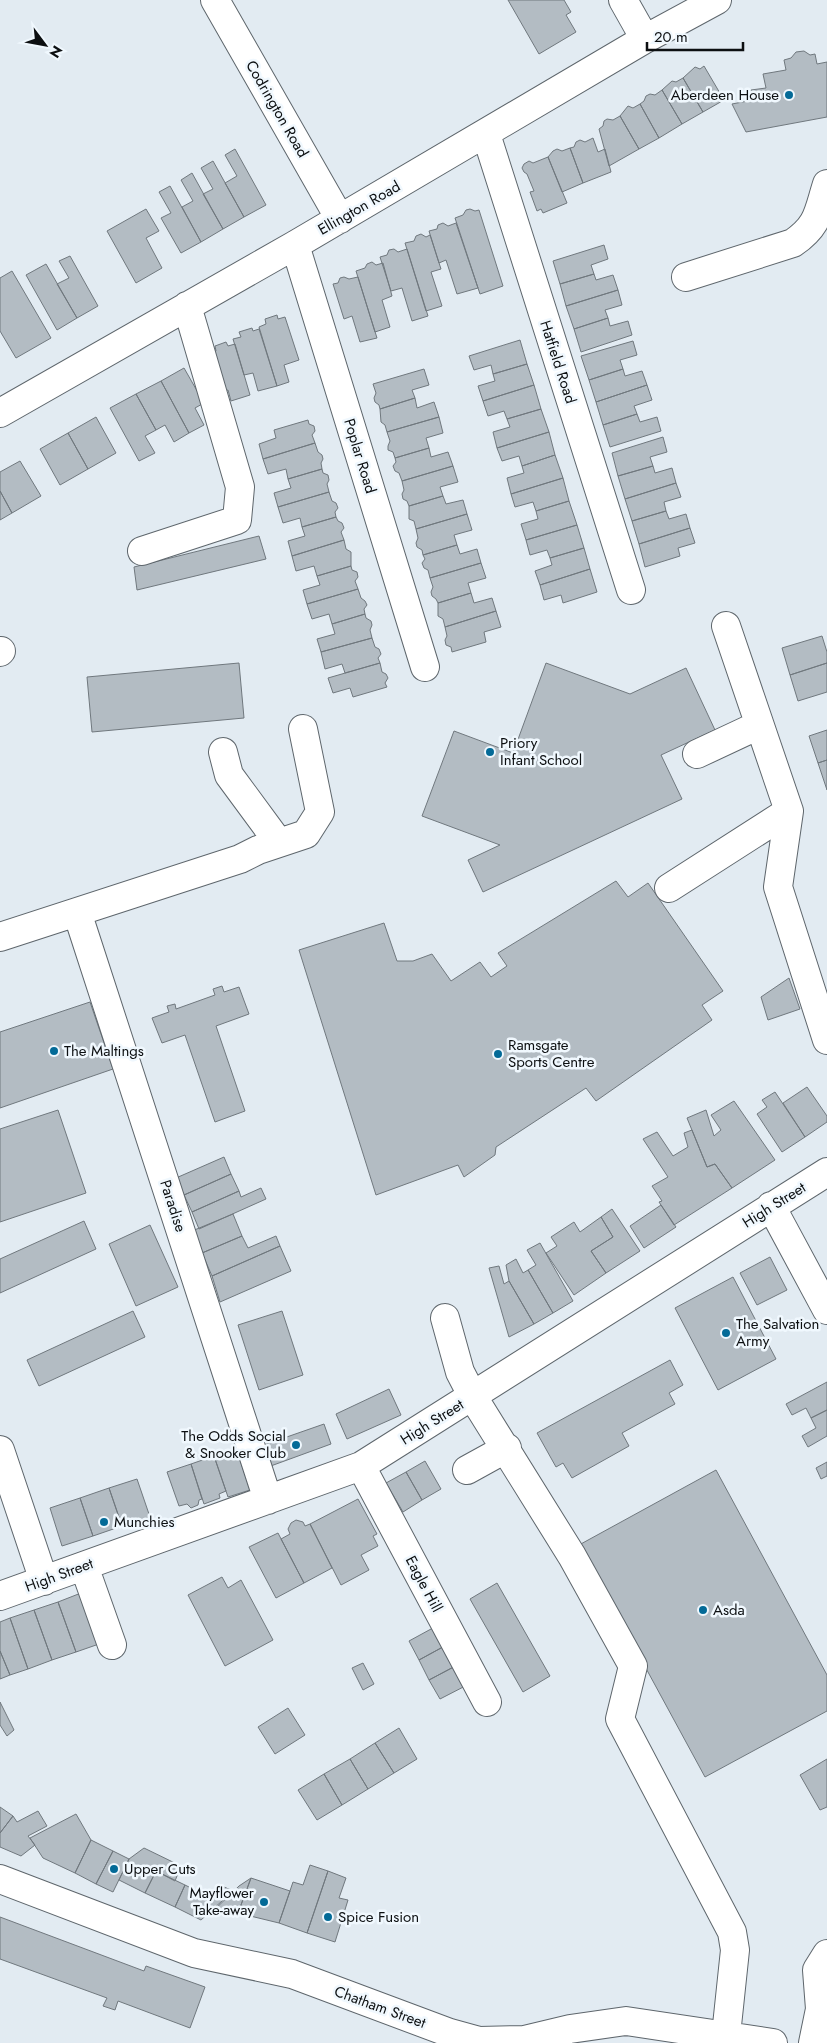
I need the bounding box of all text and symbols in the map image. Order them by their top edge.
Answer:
north arrow [20,20,70,70]
scale bar [647,20,743,52]
text: 20 m [654,26,688,48]
text: N [45,42,67,62]
street label: Codrington Road [240,56,314,162]
place label: Aberdeen House [671,84,779,106]
marker: Aberdeen House [783,89,795,101]
street label: Ellington Road [314,175,404,241]
street label: Hatfield Road [534,318,582,406]
street label: Poplar Road [338,416,382,496]
place label: Priory Infant School [500,732,582,771]
marker: Priory Infant School [484,746,496,758]
place label: Ramsgate Sports Centre [508,1034,595,1073]
place label: The Maltings [64,1040,144,1062]
marker: The Maltings [48,1045,60,1057]
marker: Ramsgate Sports Centre [492,1048,504,1060]
street label: Paradise [154,1177,192,1235]
street label: High Street [738,1177,810,1233]
place label: The Salvation Army [736,1313,819,1352]
marker: The Salvation Army [720,1327,732,1339]
street label: High Street [396,1394,468,1450]
place label: The Odds Social & Snooker Club [181,1425,286,1464]
marker: The Odds Social & Snooker Club [290,1439,302,1451]
place label: Munchies [114,1511,175,1533]
marker: Munchies [98,1516,110,1528]
street label: High Street [22,1552,97,1598]
street label: Eagle Hill [400,1552,448,1616]
place label: Asda [713,1599,745,1621]
marker: Asda [697,1604,709,1616]
place label: Upper Cuts [124,1858,196,1880]
marker: Upper Cuts [108,1863,120,1875]
place label: Mayflower Take-away [190,1882,255,1921]
marker: Mayflower Take-away [258,1896,270,1908]
place label: Spice Fusion [338,1906,419,1928]
marker: Spice Fusion [322,1911,334,1923]
street label: Chatham Street [331,1980,429,2034]

